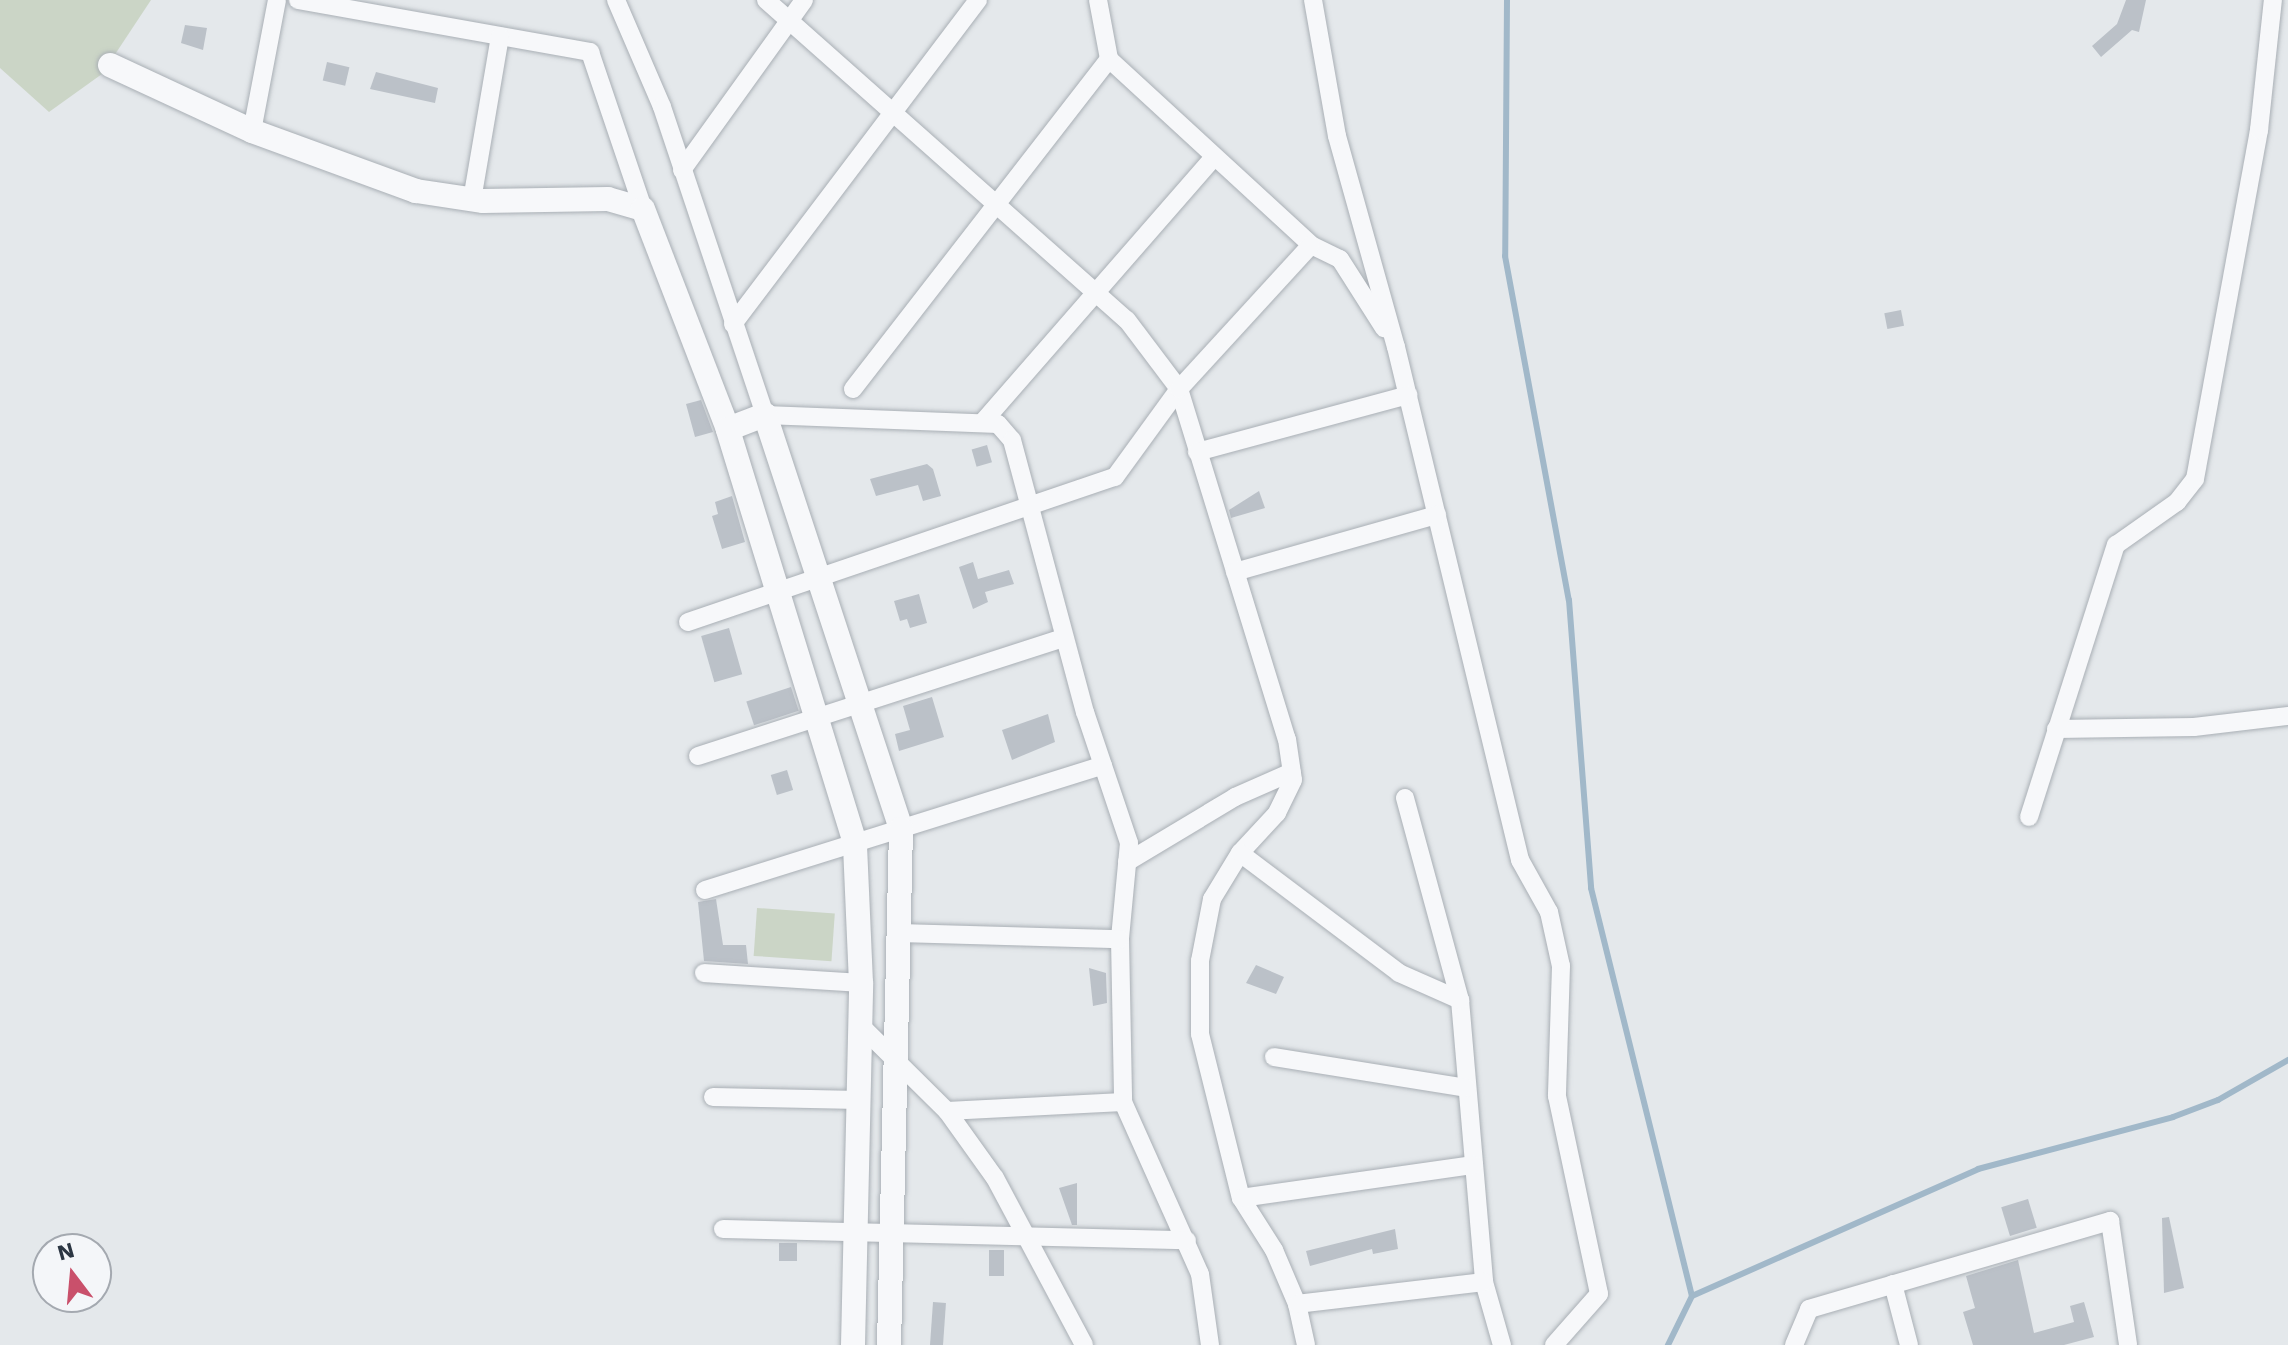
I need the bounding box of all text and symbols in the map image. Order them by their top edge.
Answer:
north arrow [32,1233,112,1313]
text: N [55,1237,77,1266]

